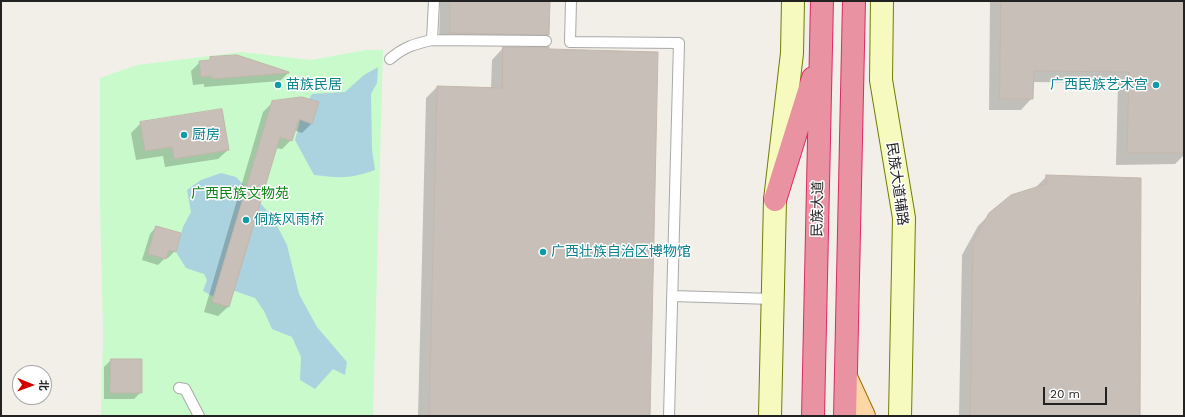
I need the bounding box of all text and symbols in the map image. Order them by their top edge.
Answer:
place label: 苗族民居 [286,77,342,93]
place label: 广西民族艺术宫 [1050,77,1148,93]
marker: 苗族民居 [273,80,283,90]
marker: 广西民族艺术宫 [1151,80,1161,90]
place label: 厨房 [192,127,220,143]
marker: 厨房 [179,130,189,140]
street label: 民族大道辅路 [883,141,911,227]
street label: 民族大道 [809,181,827,237]
park label: 广西民族文物苑 [191,186,289,202]
place label: 侗族风雨桥 [254,212,324,228]
marker: 侗族风雨桥 [241,215,251,225]
place label: 广西壮族自治区博物馆 [551,244,691,260]
marker: 广西壮族自治区博物馆 [538,247,548,257]
north arrow [12,365,52,405]
scale bar [1045,379,1109,405]
text: 北 [37,380,50,391]
text: 20 m [1050,387,1080,401]

